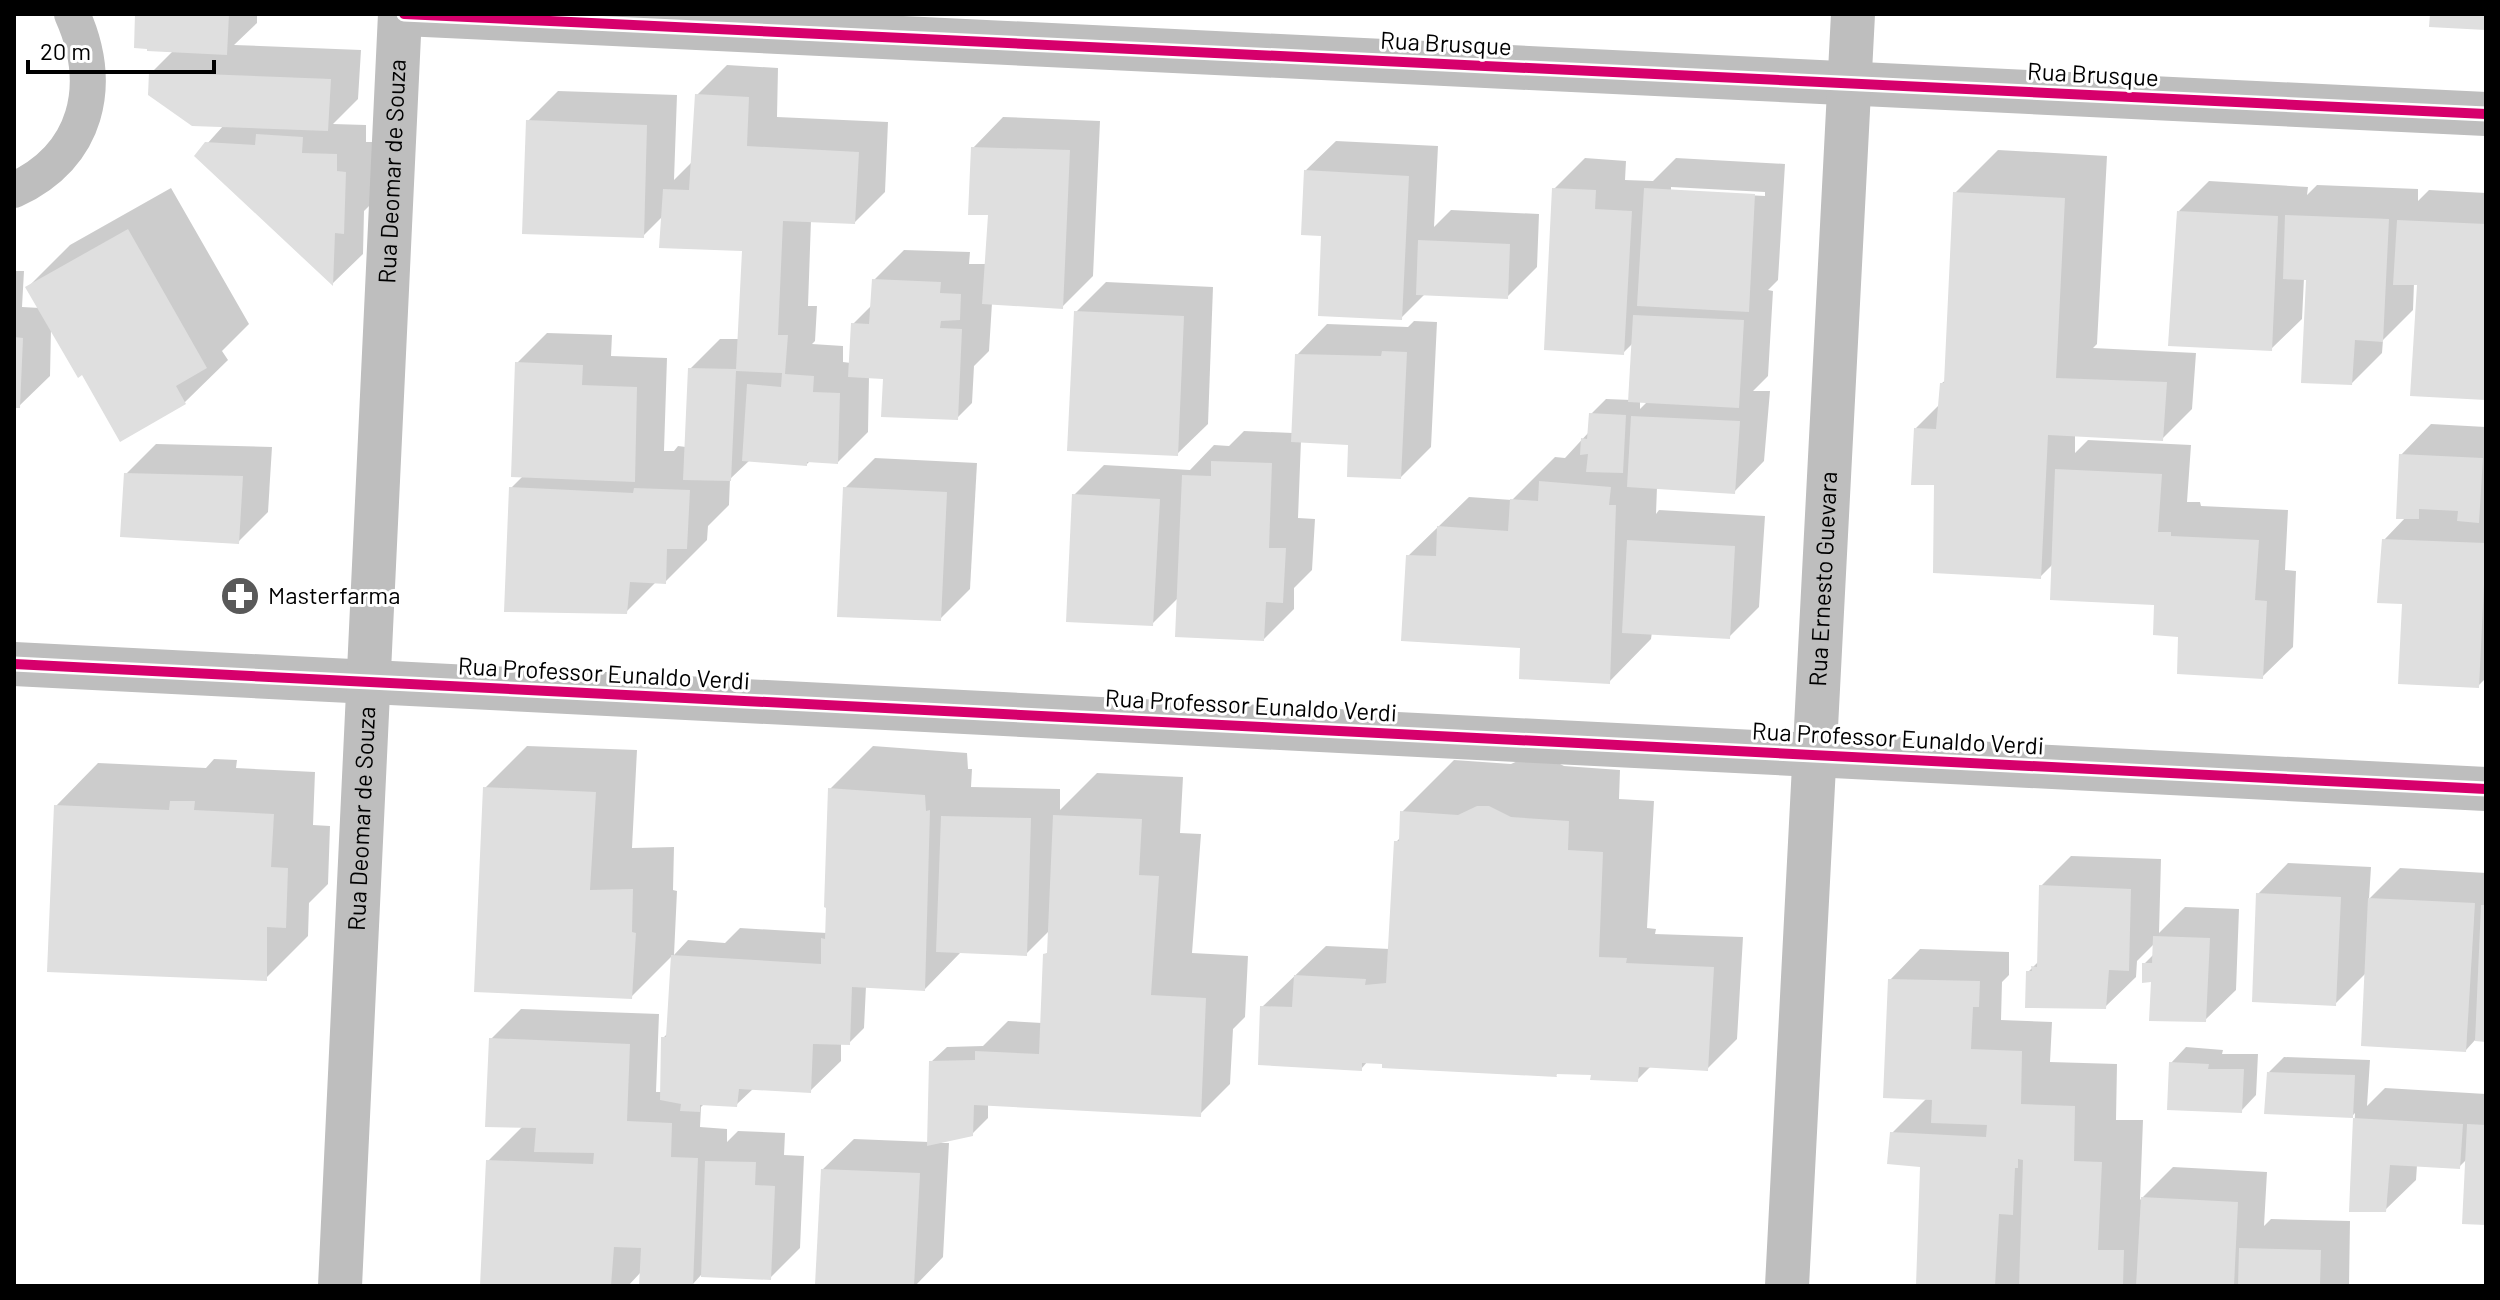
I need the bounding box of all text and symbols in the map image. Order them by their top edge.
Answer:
scale bar [28,24,214,74]
street label: Rua Brusque [1380,25,1513,60]
text: 20 m [40,36,91,65]
street label: Rua Brusque [2027,56,2160,91]
street label: Rua Deomar de Souza [371,58,411,284]
street label: Rua Ernesto Guevara [1802,470,1842,687]
pharmacy icon: Masterfarma [219,575,261,617]
place label: Masterfarma [268,580,400,609]
street label: Rua Professor Eunaldo Verdi [457,650,751,695]
street label: Rua Professor Eunaldo Verdi [1104,682,1398,727]
street label: Rua Deomar de Souza [341,706,380,931]
street label: Rua Professor Eunaldo Verdi [1751,715,2045,760]

